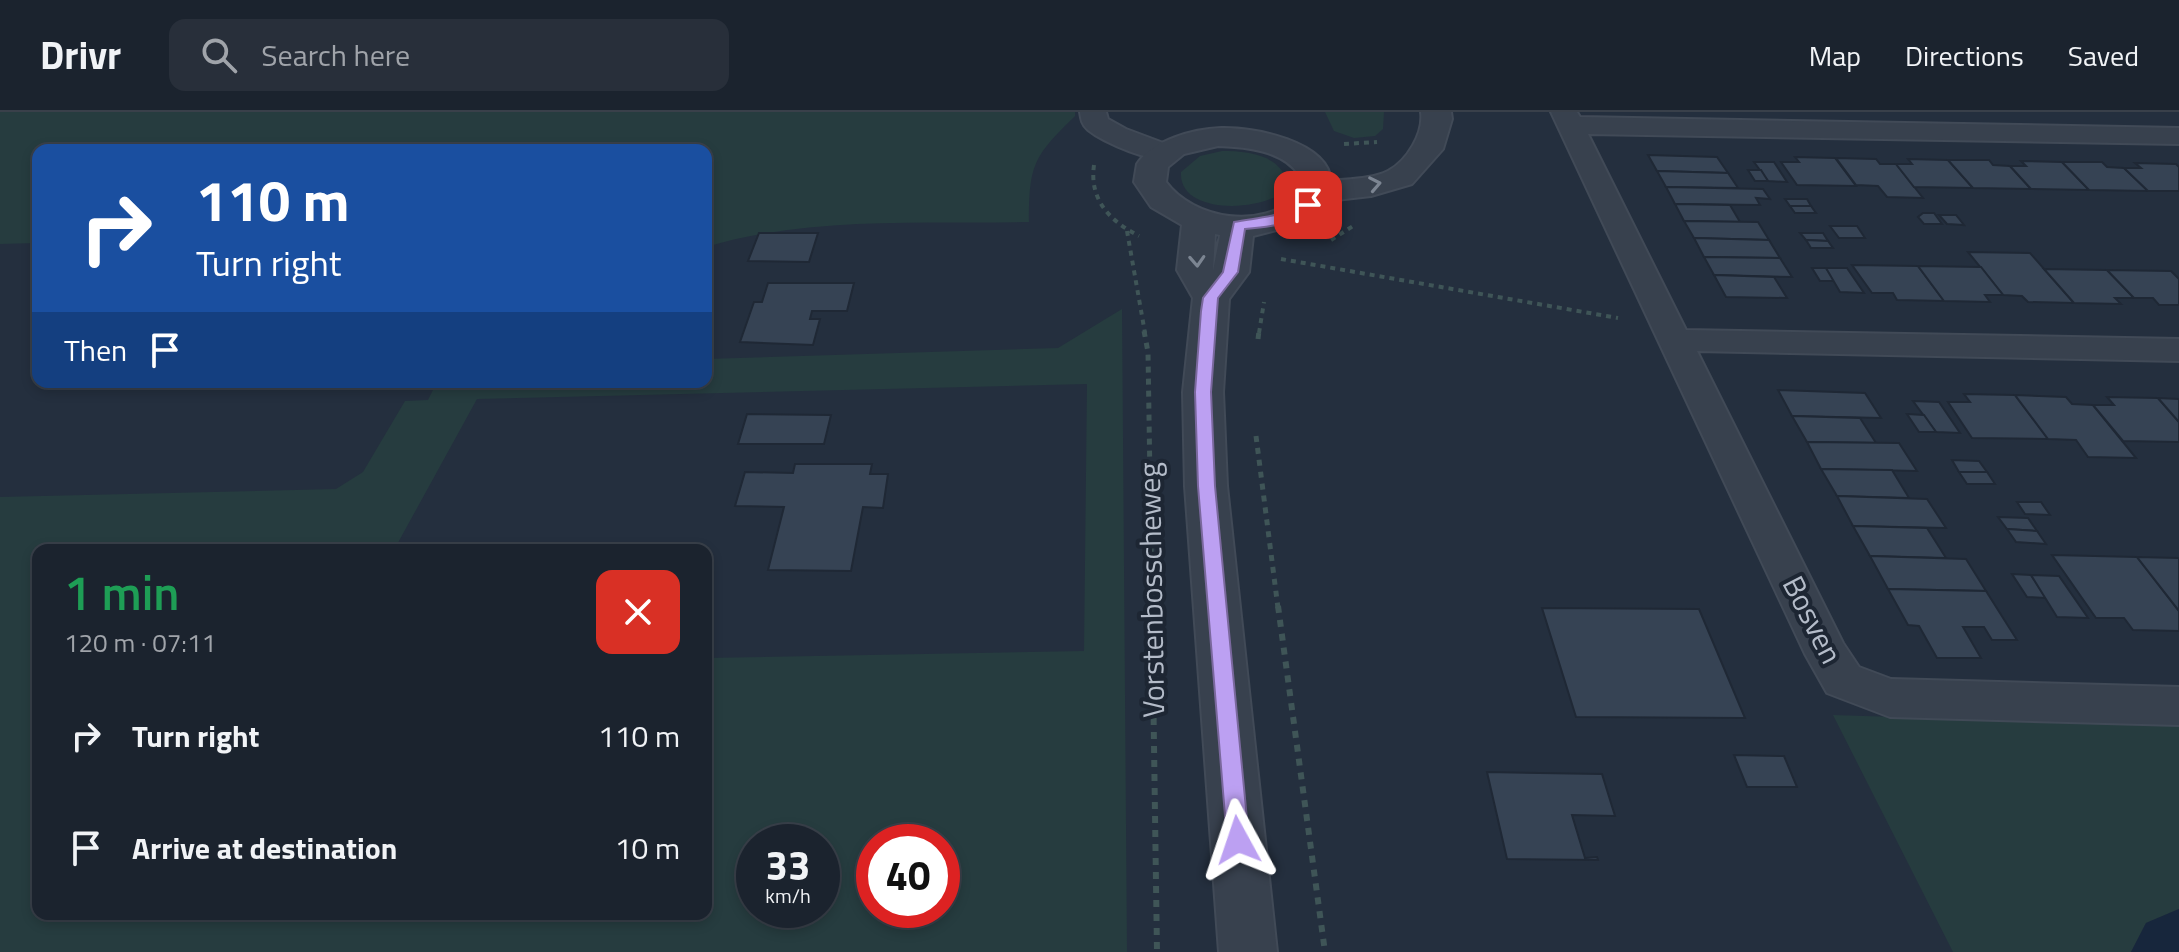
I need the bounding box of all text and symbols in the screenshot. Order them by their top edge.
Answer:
search box [169,19,729,91]
text: Drivr [40,26,121,84]
text: Search here [261,32,410,78]
icon: search [197,33,241,77]
text: Map [1809,34,1861,77]
text: Directions [1905,34,2024,77]
text: Saved [2068,34,2139,77]
text: 110 m [196,158,349,243]
pin [1274,171,1342,239]
icon: right [64,176,168,280]
one-way arrow [1368,177,1382,194]
icon: arrive [1286,183,1330,227]
text: Turn right [196,235,341,290]
one-way arrow [1188,255,1205,267]
text: Then [64,327,127,373]
icon: arrive [143,328,187,372]
street label: Vorstenbosscheweg [1126,462,1176,718]
text: 1 min [64,556,179,629]
street label: Bosven [1771,567,1855,672]
button: close [596,570,680,654]
text: 120 m · 07:11 [64,623,216,662]
text: Turn right [132,713,260,759]
text: 110 m [598,713,680,759]
icon: right [64,714,108,758]
position arrow [1196,798,1280,882]
speed limit sign: 40 [856,824,960,928]
text: Arrive at destination [132,825,397,871]
text: 10 m [615,825,680,871]
icon: arrive [64,826,108,870]
text: 33 [766,835,810,896]
text: km/h [765,880,811,911]

